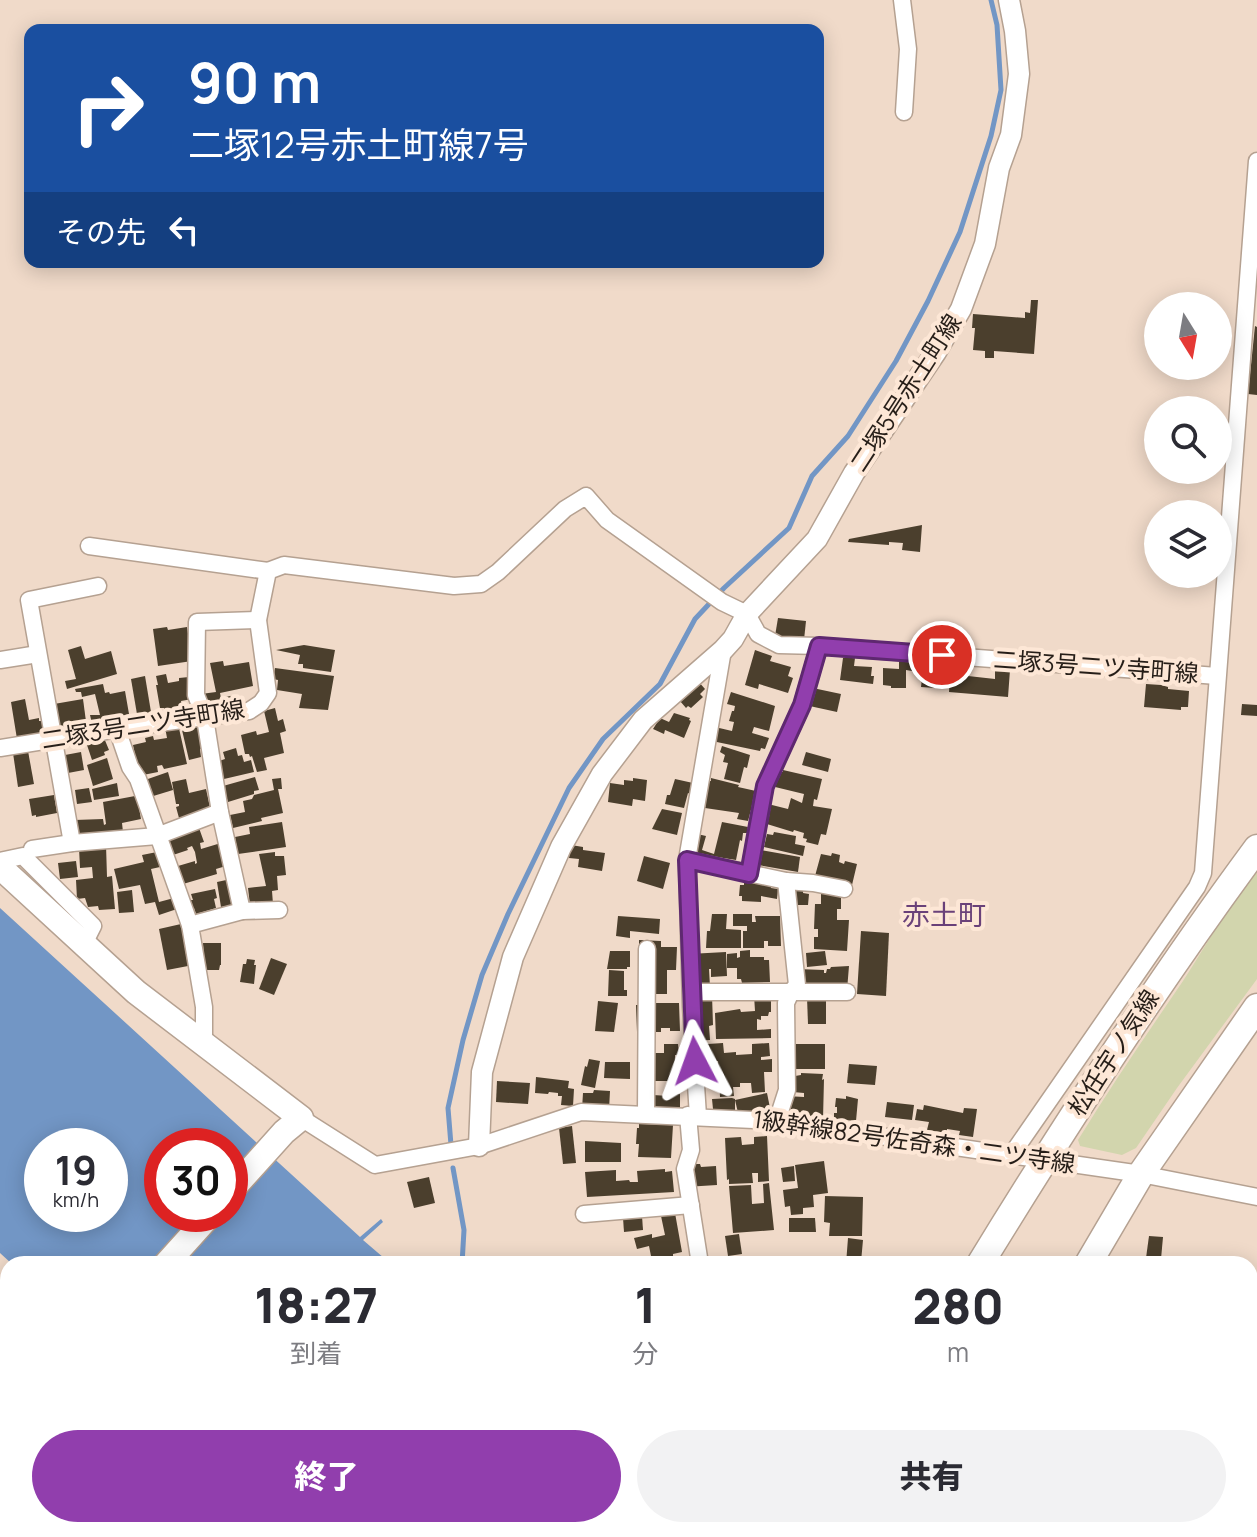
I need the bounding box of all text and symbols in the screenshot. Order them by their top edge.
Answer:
text: 90 m [188,43,321,120]
icon: right [56,56,160,160]
text: 二塚12号赤土町線7号 [188,120,529,169]
icon: left [162,208,206,252]
text: その先 [56,211,146,252]
north arrow [1144,292,1232,380]
map controls [1144,292,1232,588]
street label: 二塚5号赤土町線 [841,307,968,477]
button: search [1144,396,1232,484]
button: layers [1144,500,1232,588]
pin [908,621,976,689]
icon: arrive [920,633,964,677]
street label: 二塚3号二ツ寺町線 [993,642,1200,689]
street label: 二塚3号二ツ寺町線 [39,691,247,756]
district label: 赤土町 [902,895,986,933]
street label: 松任宇ノ気線 [1060,983,1166,1122]
position arrow [653,1019,737,1103]
street label: 1級幹線82号佐奇森・二ツ寺線 [751,1102,1077,1179]
speed limit sign: 30 [144,1128,248,1232]
text: 19 [55,1142,97,1197]
text: km/h [53,1186,99,1213]
text: 18:27 [254,1272,378,1337]
text: 1 [634,1272,656,1337]
text: 280 [913,1273,1004,1338]
text: m [947,1334,969,1370]
text: 到着 [290,1335,342,1371]
text: 分 [632,1335,658,1371]
button: 終了 [32,1430,621,1522]
button: 共有 [637,1430,1226,1522]

